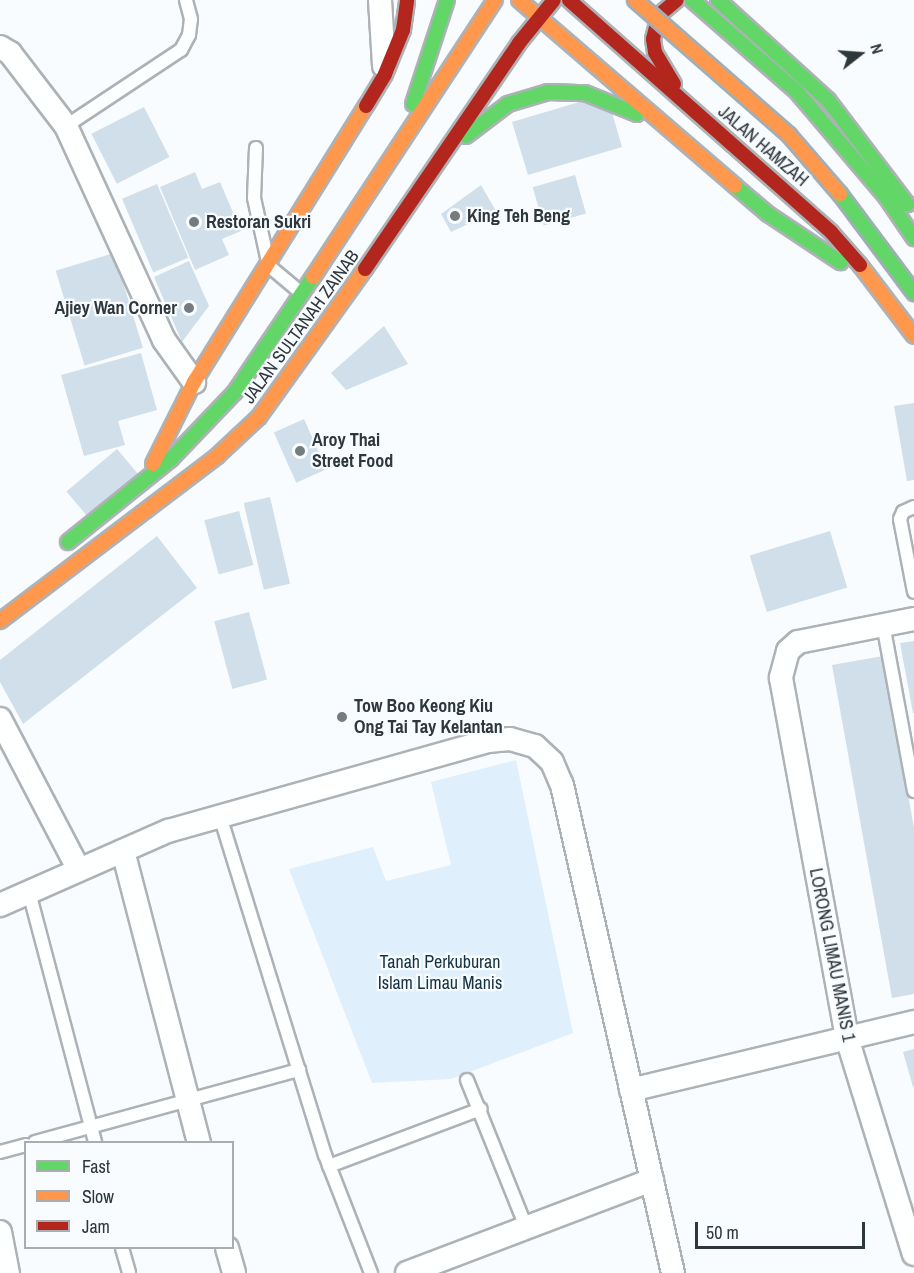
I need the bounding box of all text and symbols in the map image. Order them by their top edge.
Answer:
north arrow [830,24,890,84]
text: N [865,41,889,56]
street label: JALAN HAMZAH [714,101,812,191]
place label: King Teh Beng [467,205,570,227]
marker: King Teh Beng [448,209,462,223]
place label: Restoran Sukri [206,211,311,233]
marker: Restoran Sukri [187,215,201,229]
street label: JALAN SULTANAH ZAINAB [238,246,364,408]
place label: Ajiey Wan Corner [55,297,177,319]
marker: Ajiey Wan Corner [182,301,196,315]
place label: Aroy Thai Street Food [312,430,393,472]
marker: Aroy Thai Street Food [293,444,307,458]
place label: Tow Boo Keong Kiu Ong Tai Tay Kelantan [354,696,503,738]
marker: Tow Boo Keong Kiu Ong Tai Tay Kelantan [335,710,349,724]
street label: LORONG LIMAU MANIS 1 [805,866,859,1044]
park label: Tanah Perkuburan Islam Limau Manis [378,952,502,994]
legend [24,1141,234,1249]
text: Fast [82,1154,110,1179]
text: Slow [82,1184,114,1209]
scale bar [698,1210,868,1248]
text: Jam [82,1214,110,1239]
text: 50 m [706,1220,739,1245]

